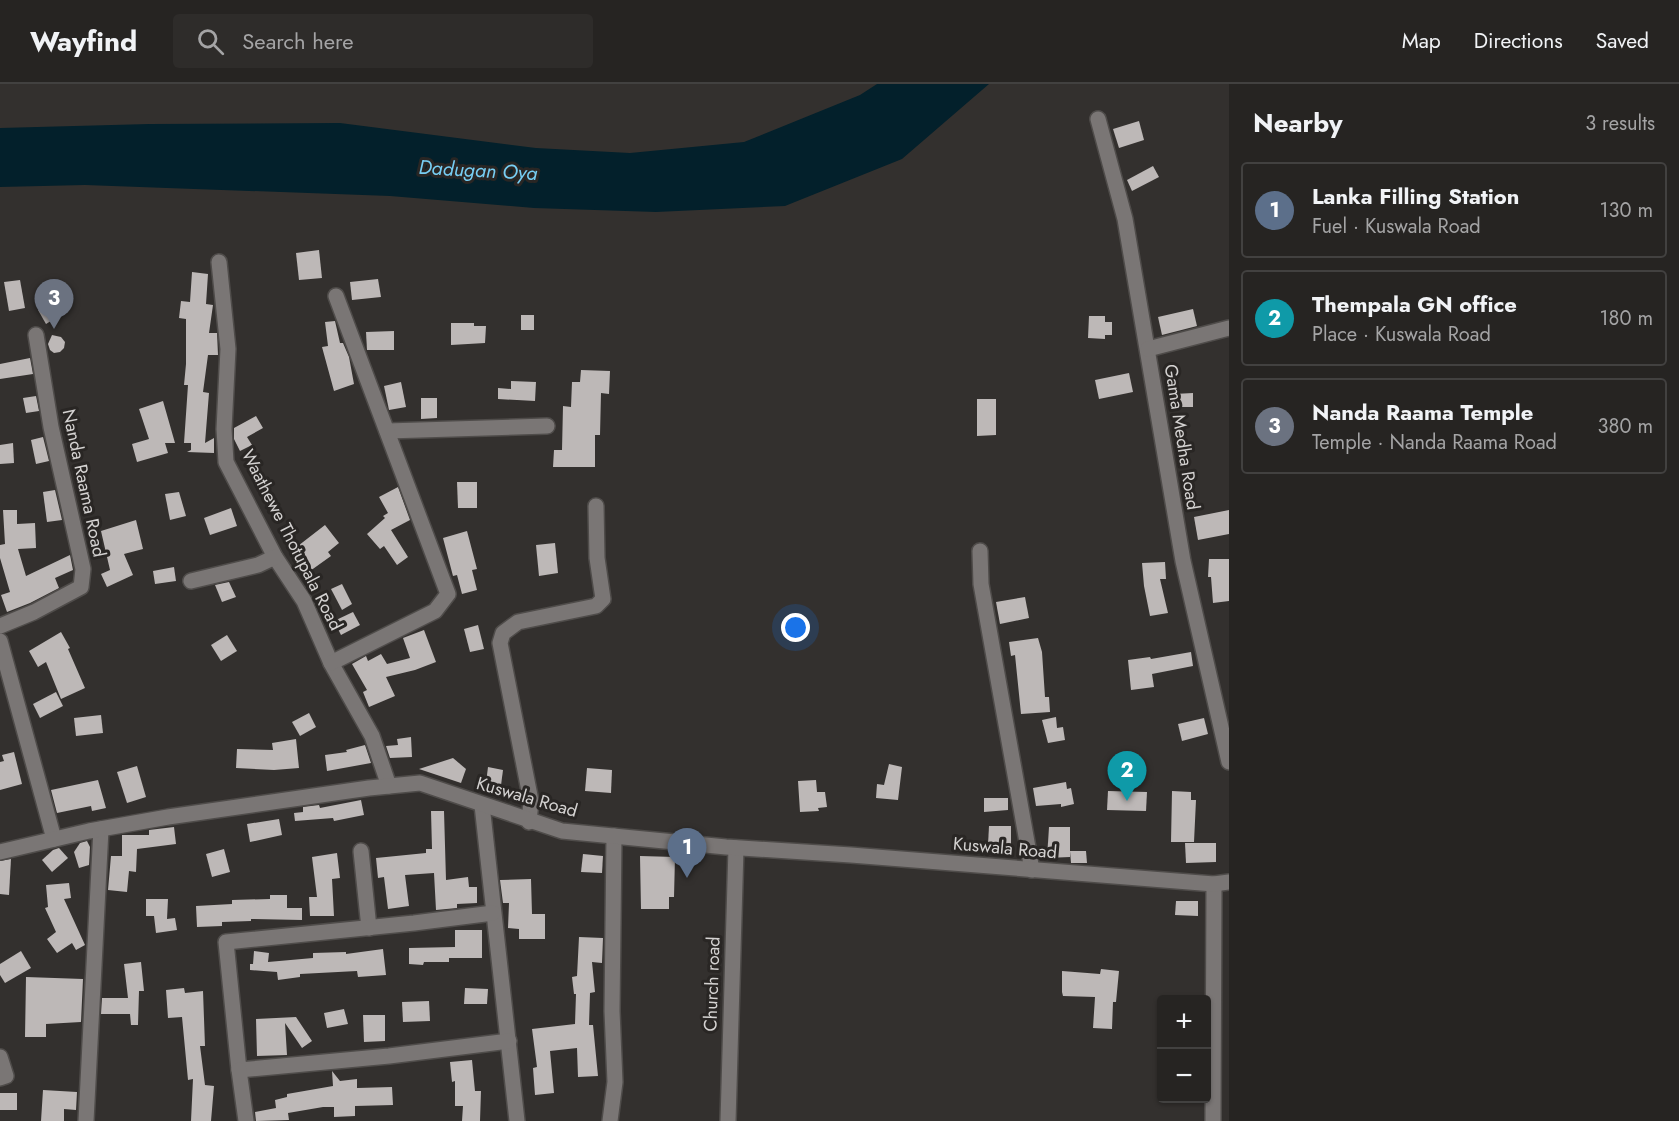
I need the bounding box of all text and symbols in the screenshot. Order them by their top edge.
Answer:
search box [173,14,593,68]
text: Wayfind [30,21,137,62]
icon: search [194,25,227,58]
text: Search here [242,25,354,57]
text: Map [1402,26,1441,56]
text: Directions [1474,26,1563,56]
text: Saved [1596,26,1649,56]
text: Nearby [1253,104,1342,142]
text: 3 results [1585,109,1655,138]
water label: Dadugan Oya [418,153,538,188]
text: Lanka Filling Station [1312,180,1519,212]
text: 1 [1269,196,1280,225]
text: 130 m [1599,196,1653,225]
text: Fuel · Kuswala Road [1312,212,1481,241]
pin: 3 [34,280,74,329]
text: Thempala GN office [1312,288,1517,320]
text: 2 [1268,304,1281,333]
text: 180 m [1599,304,1653,333]
text: Place · Kuswala Road [1312,320,1491,349]
street label: Gama Medha Road [1158,362,1206,512]
text: Nanda Raama Temple [1312,396,1533,428]
street label: Nanda Raama Road [56,407,112,559]
text: 3 [1268,412,1281,441]
text: 380 m [1598,412,1653,441]
text: Temple · Nanda Raama Road [1312,428,1557,457]
street label: Waathewe Thotupala Road [235,445,349,635]
your location [781,613,810,642]
pin: 2 [1108,752,1146,801]
street label: Kuswala Road [473,770,581,824]
pin: 1 [668,828,706,878]
street label: Kuswala Road [952,831,1058,865]
street label: Church road [697,936,727,1032]
map controls [1157,995,1211,1103]
button: + [1157,995,1211,1049]
button: − [1157,1049,1211,1103]

